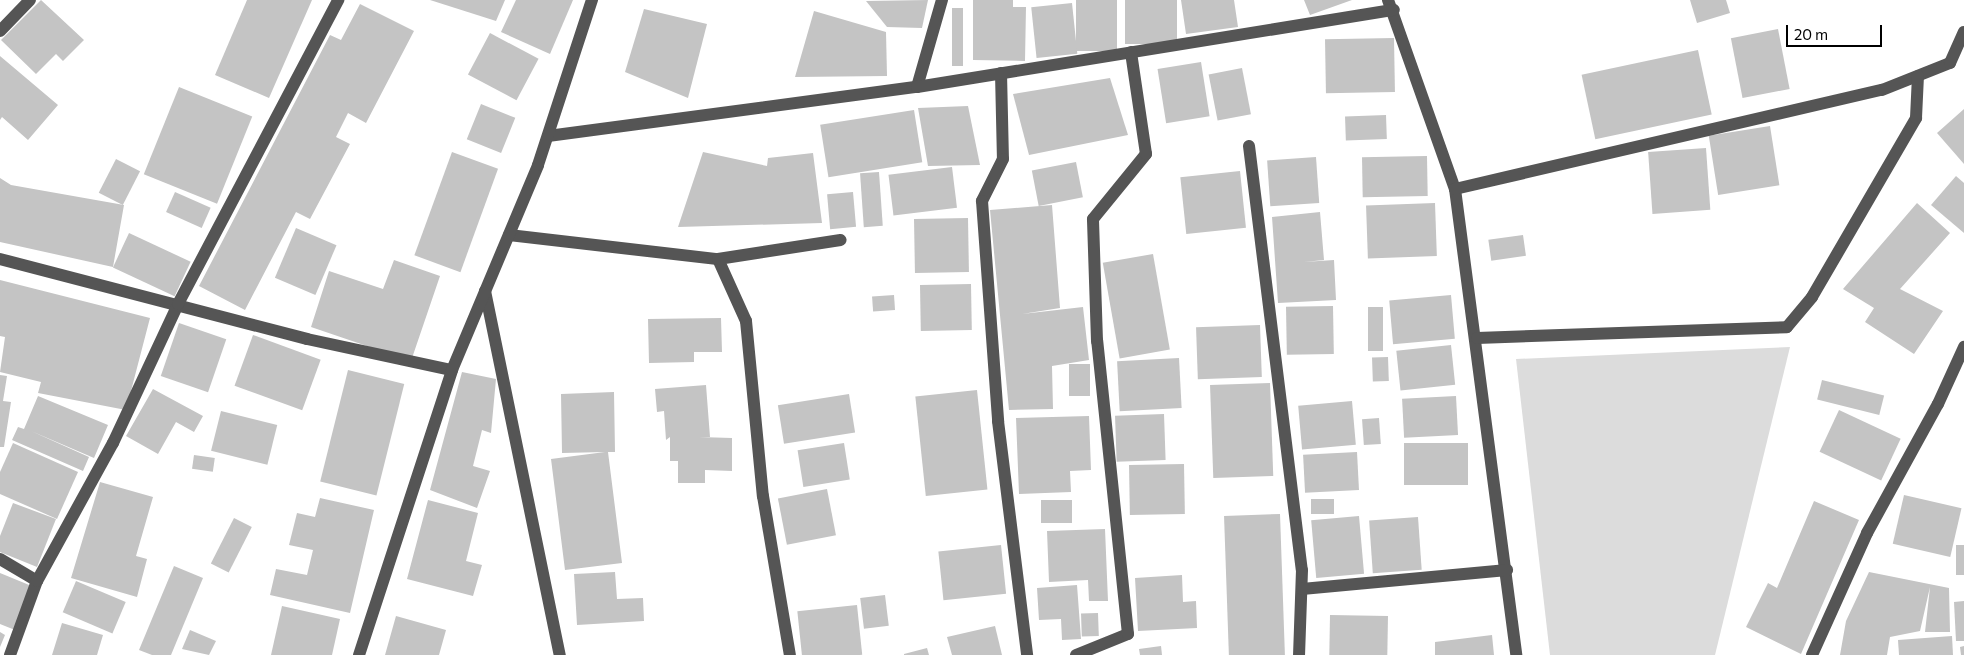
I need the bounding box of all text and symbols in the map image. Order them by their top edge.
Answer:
scale bar [1789,15,1885,47]
text: 20 m [1794,25,1828,43]

